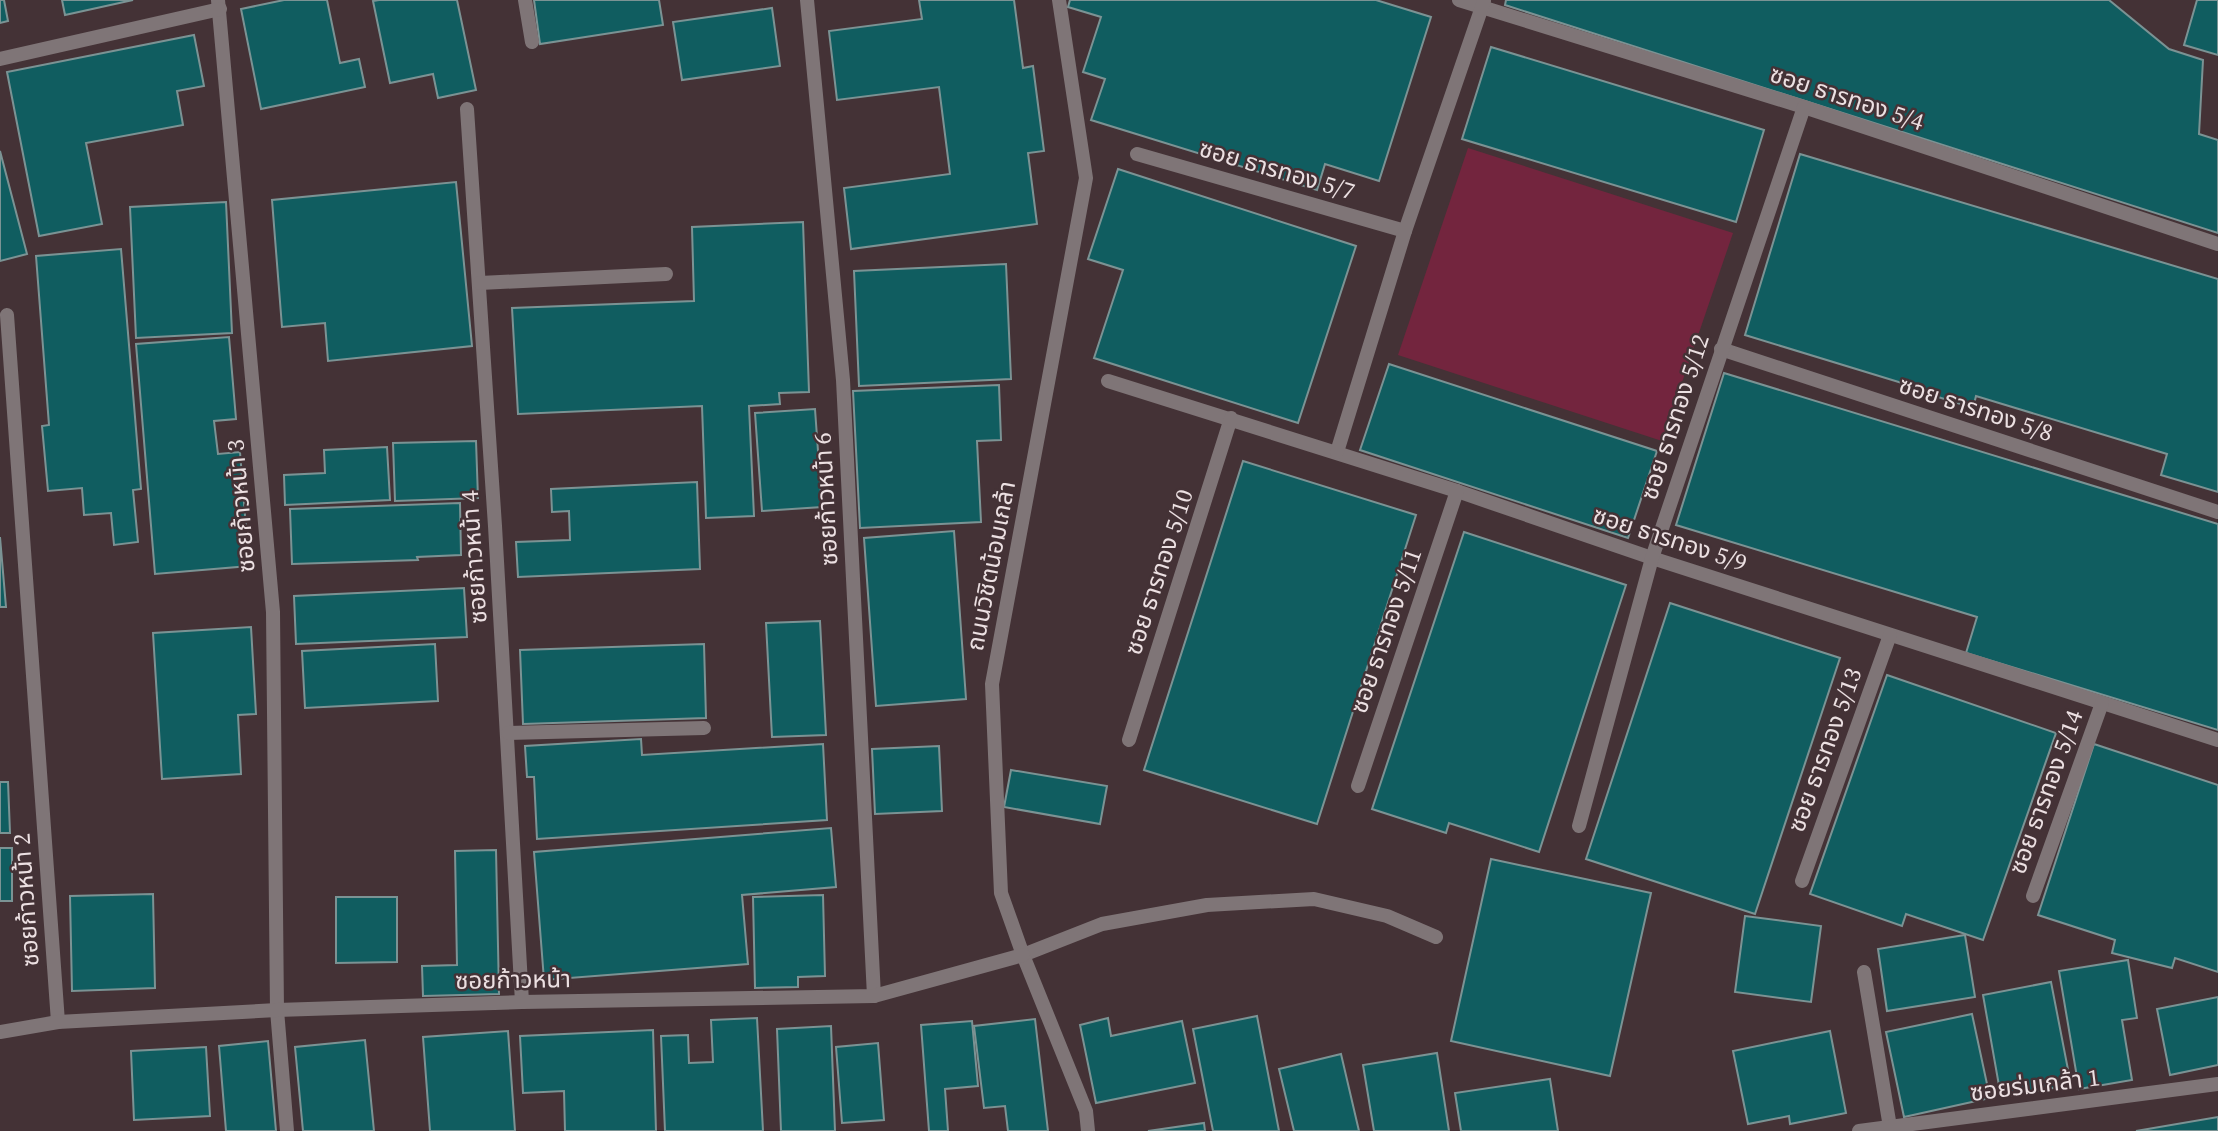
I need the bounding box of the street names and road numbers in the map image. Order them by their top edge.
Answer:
street label: ซอย ธารทอง 5/4 [1766,57,1928,138]
street label: ซอย ธารทอง 5/7 [1196,132,1359,207]
street label: ซอย ธารทอง 5/12 [1632,330,1717,504]
street label: ซอย ธารทอง 5/8 [1895,368,2057,449]
street label: ซอยก้าวหน้า 6 [806,432,845,567]
street label: ซอยก้าวหน้า 3 [218,438,263,574]
street label: ถนนวิชิตน้อมเกล้า [958,478,1023,654]
street label: ซอย ธารทอง 5/10 [1116,485,1201,659]
street label: ซอยก้าวหน้า 4 [452,489,495,625]
street label: ซอย ธารทอง 5/9 [1589,498,1751,579]
street label: ซอย ธารทอง 5/11 [1342,544,1429,718]
street label: ซอย ธารทอง 5/13 [1780,663,1869,836]
street label: ซอย ธารทอง 5/14 [2001,705,2090,878]
street label: ซอยก้าวหน้า 2 [4,832,47,968]
street label: ซอยก้าวหน้า [455,962,571,997]
street label: ซอยร่มเกล้า 1 [1968,1060,2102,1109]

